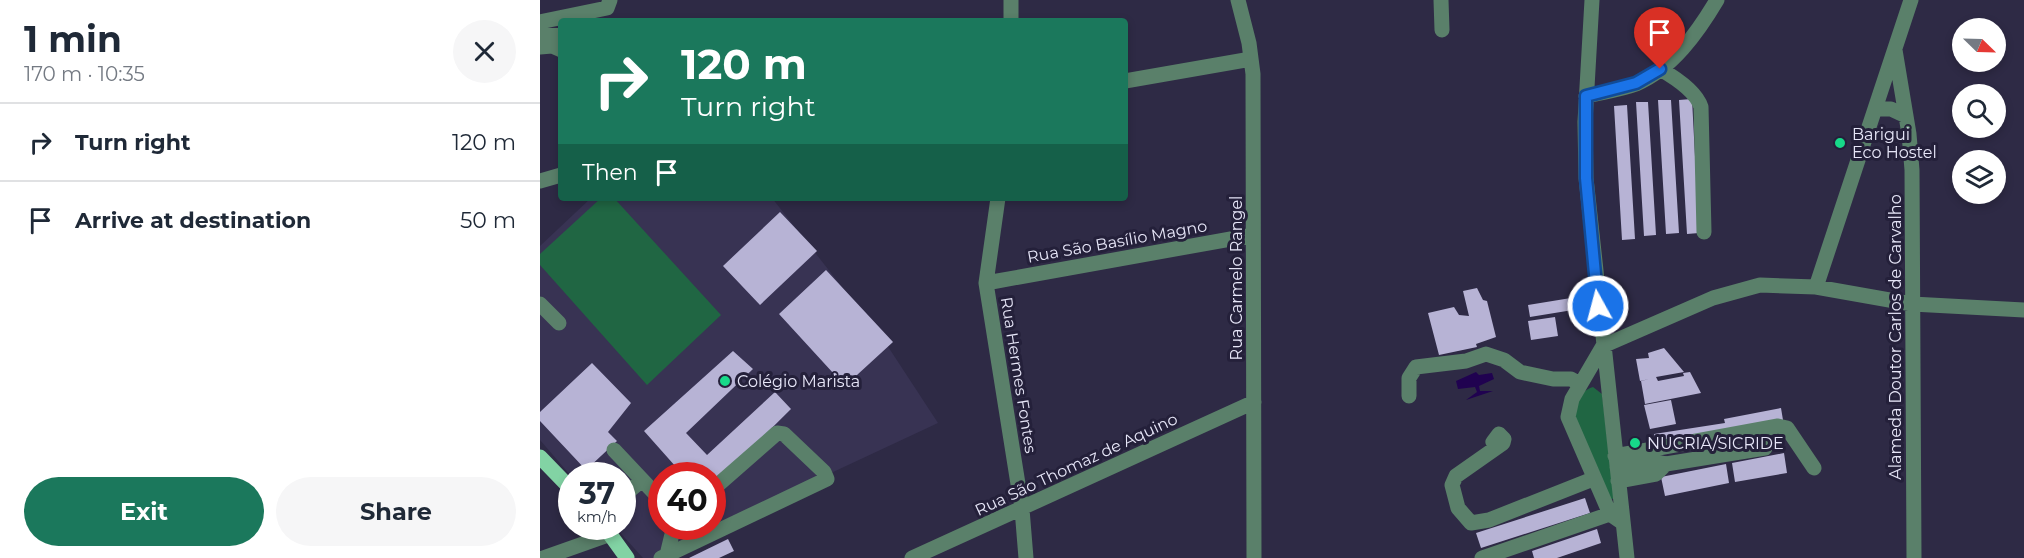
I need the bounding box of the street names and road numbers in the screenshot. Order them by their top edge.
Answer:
street label: Alameda Doutor Carlos de Carvalho [1886,194,1905,480]
street label: Rua Carmelo Rangel [1227,196,1246,360]
street label: Rua São Basílio Magno [1026,216,1209,267]
street label: Rua Hermes Fontes [997,296,1040,455]
street label: Rua São Thomaz de Aquino [972,409,1180,520]

